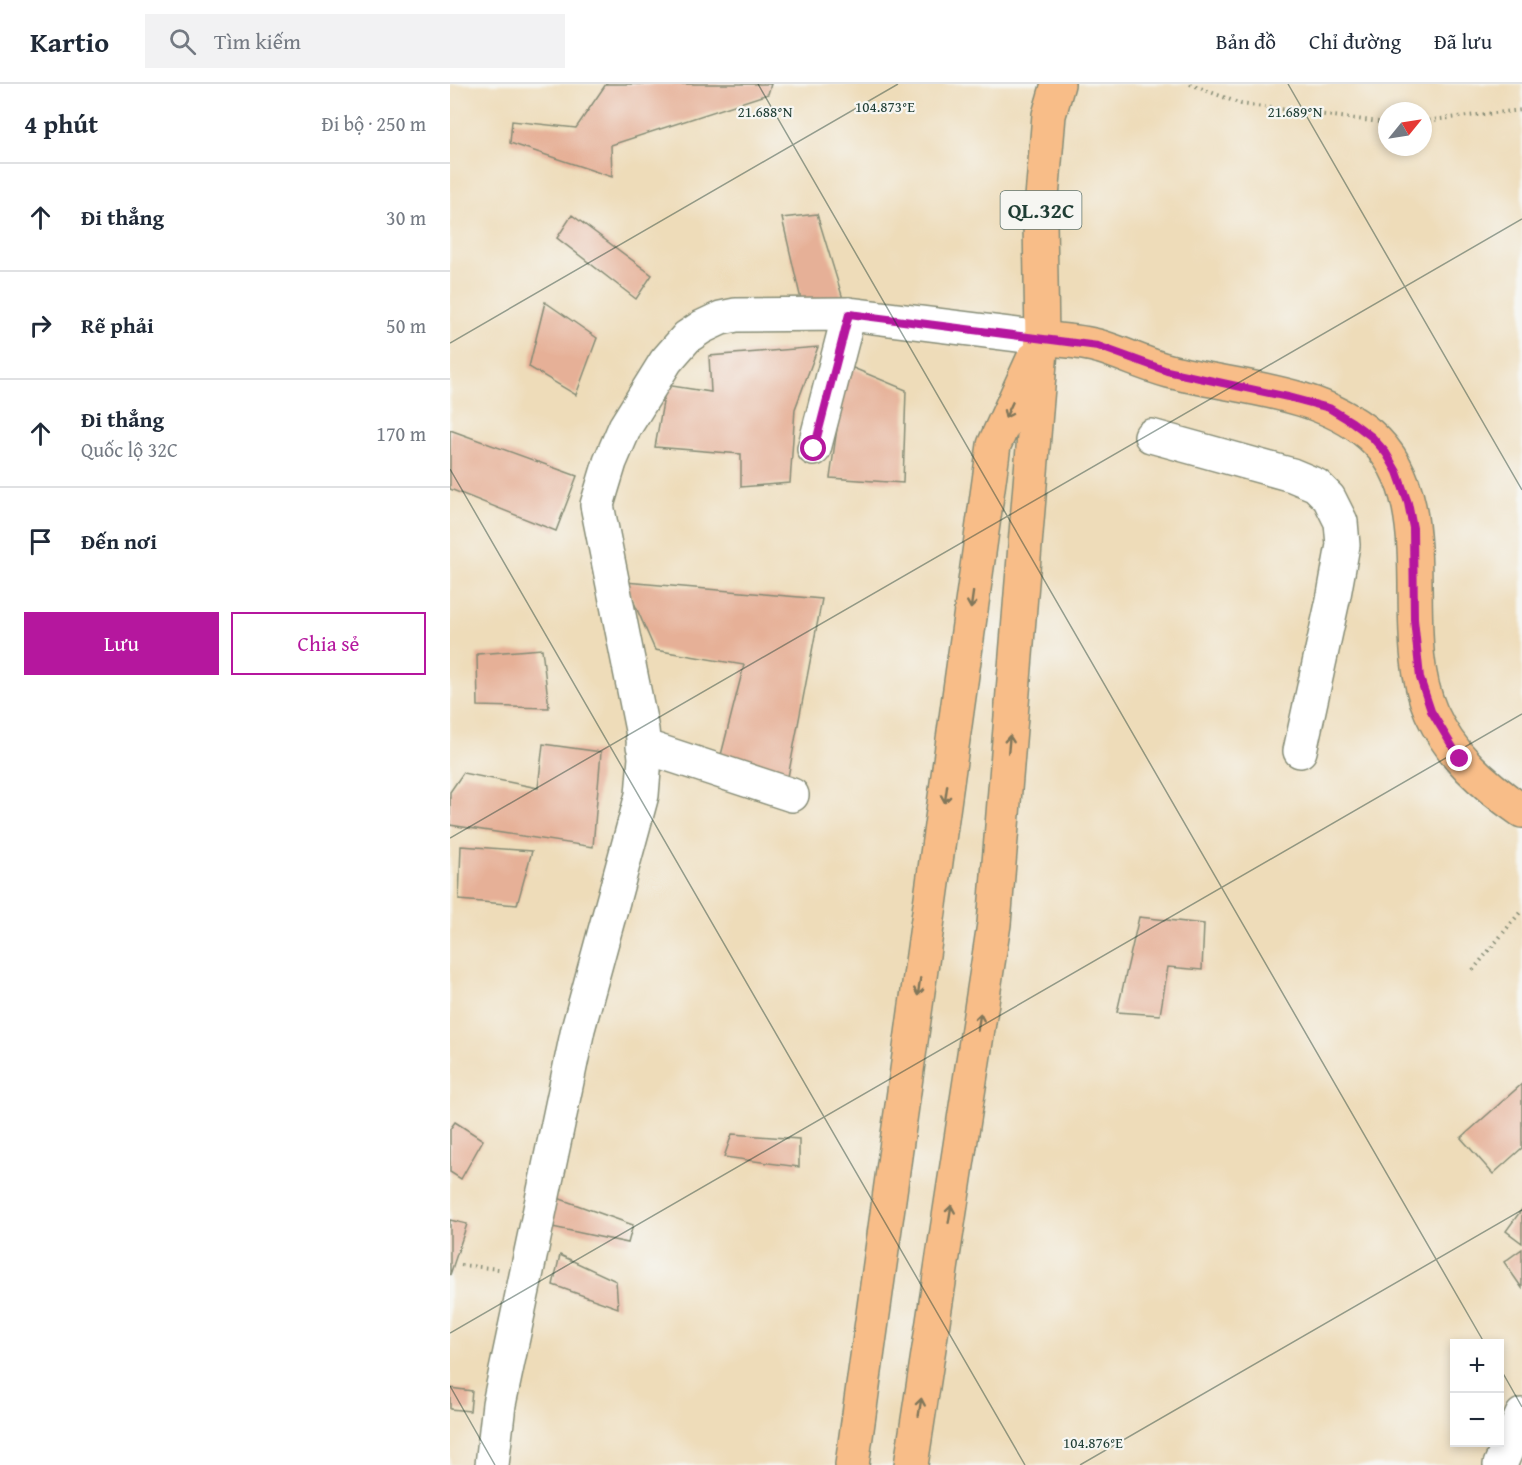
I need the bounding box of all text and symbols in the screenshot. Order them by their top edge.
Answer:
search box [145,14,565,68]
text: Kartio [30,21,109,62]
icon: search [166,25,199,58]
text: Tìm kiếm [214,25,301,57]
text: Bản đồ [1216,26,1276,57]
text: Chỉ đường [1309,26,1401,57]
text: Đã lưu [1434,26,1492,57]
text: 104.873°E [855,96,915,117]
text: 21.688°N [738,101,793,122]
text: 21.689°N [1268,101,1323,122]
north arrow [1378,102,1432,156]
text: 4 phút [24,104,98,143]
text: Đi bộ · 250 m [322,109,426,138]
road number: QL.32C [1000,191,1082,229]
icon: ahead [24,201,57,234]
text: Đi thẳng [81,201,164,233]
text: 30 m [386,203,426,232]
icon: right [24,309,57,342]
text: Rẽ phải [81,309,154,341]
text: 50 m [386,311,426,340]
one-way arrow [1003,401,1015,419]
text: Đi thẳng [81,403,164,435]
icon: ahead [24,417,57,450]
text: 170 m [376,419,426,448]
text: Quốc lộ 32C [81,435,178,464]
route start [800,435,826,461]
icon: arrive [24,525,57,558]
text: Đến nơi [81,525,157,557]
one-way arrow [967,590,978,610]
button: Lưu [24,612,219,675]
button: Chia sẻ [231,612,426,675]
one-way arrow [1004,735,1015,755]
route end [1446,745,1472,771]
one-way arrow [940,783,951,803]
one-way arrow [913,976,924,996]
one-way arrow [973,1012,984,1032]
one-way arrow [944,1205,955,1225]
map controls [1450,1339,1504,1447]
button: + [1450,1339,1504,1393]
button: − [1450,1393,1504,1447]
one-way arrow [915,1398,926,1418]
text: 104.876°E [1063,1432,1123,1453]

